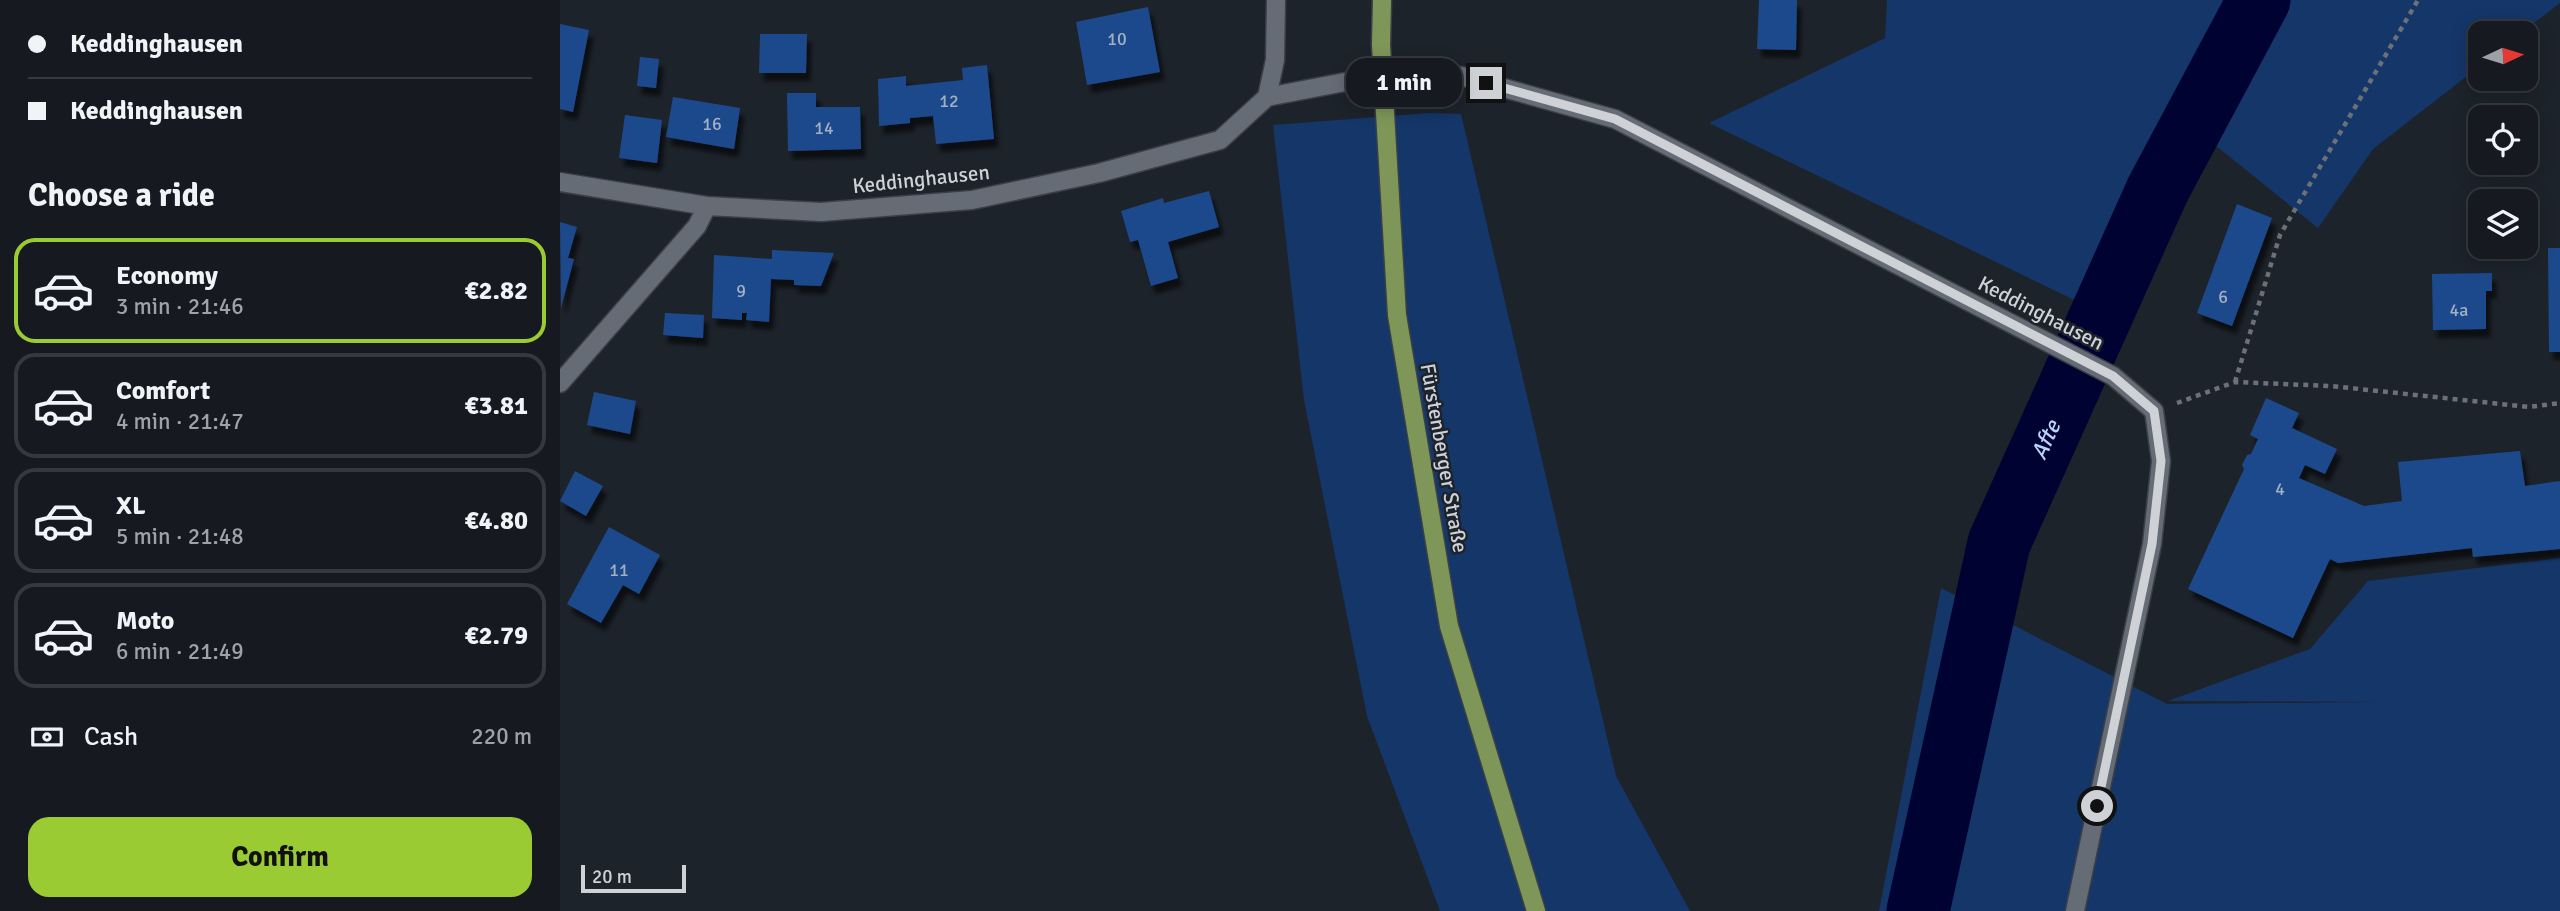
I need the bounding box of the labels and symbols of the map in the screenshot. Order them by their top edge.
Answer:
north arrow [2468,21,2538,91]
house number: 10 [1107,28,1127,50]
callout: 1 min [1346,58,1462,108]
route end [1470,67,1502,99]
house number: 12 [939,90,959,112]
house number: 16 [702,113,722,135]
house number: 14 [814,117,834,139]
street label: Keddinghausen [851,159,991,199]
street label: Keddinghausen [1974,270,2108,356]
house number: 9 [736,280,746,302]
house number: 6 [2218,286,2228,308]
house number: 4a [2450,299,2468,321]
street label: Fürstenberger Straße [1415,361,1473,555]
water label: Afte [2024,414,2068,464]
house number: 4 [2275,478,2285,500]
house number: 11 [609,559,629,581]
route start [2081,790,2113,822]
scale bar [581,862,686,894]

